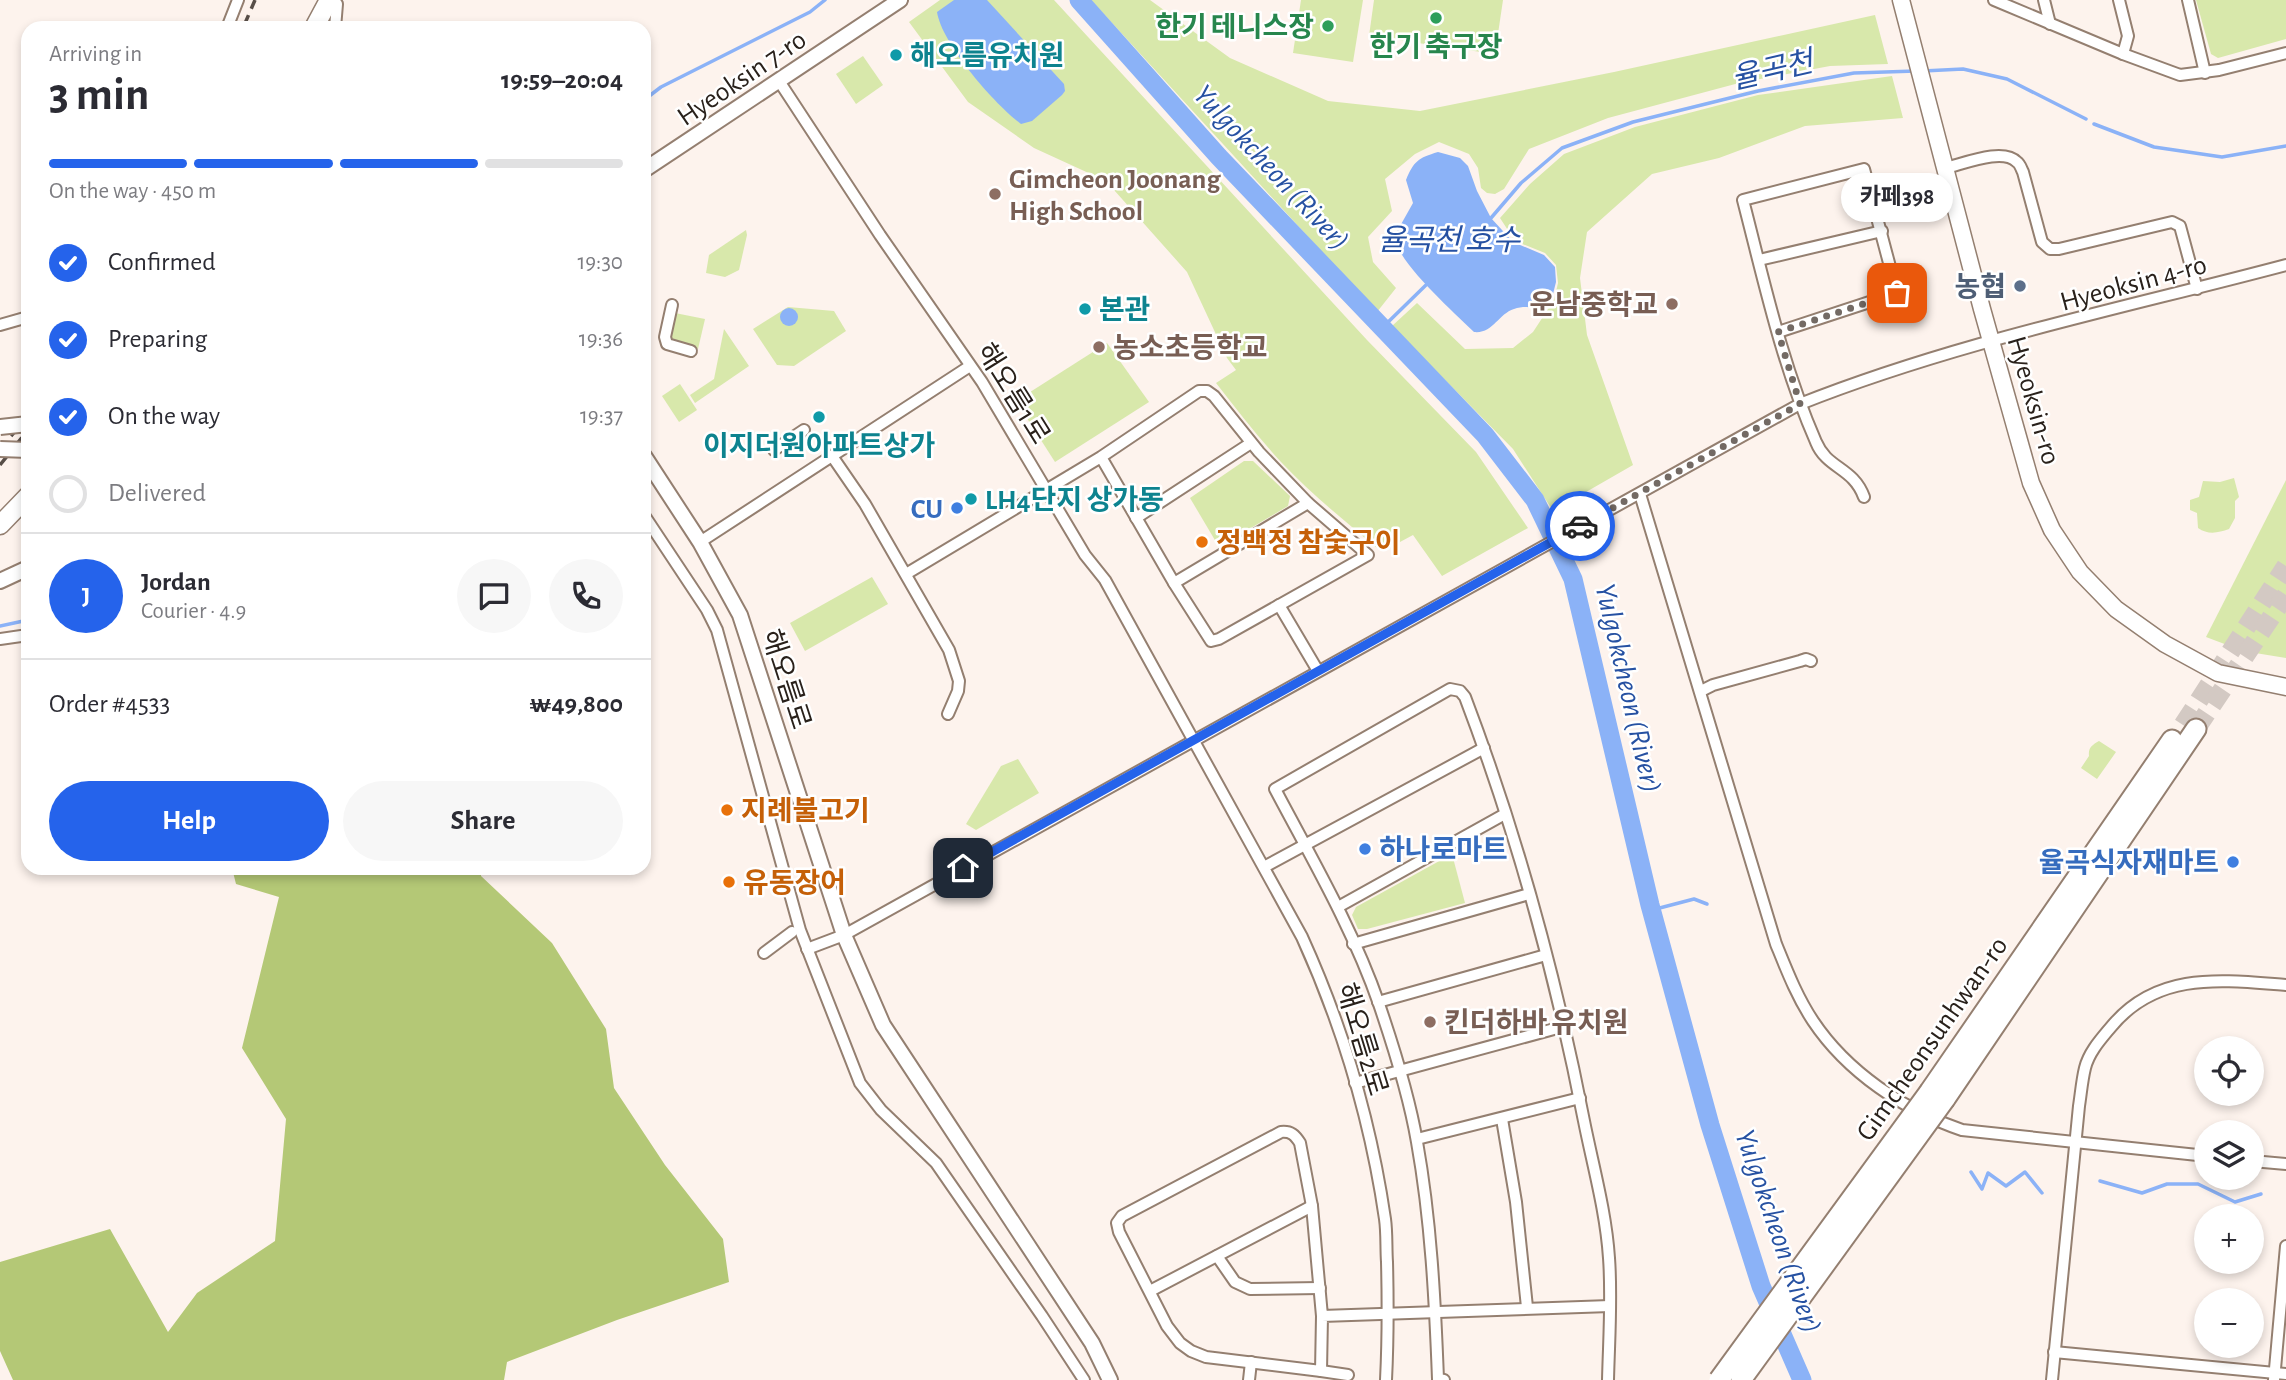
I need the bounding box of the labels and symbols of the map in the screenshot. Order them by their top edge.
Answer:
marker: 한기 축구장 [1428,10,1444,26]
place label: 한기 테니스장 [1155,12,1314,42]
marker: 한기 테니스장 [1320,18,1336,34]
street label: Hyeoksin 7-ro [673,26,812,132]
place label: 한기 축구장 [1369,32,1503,62]
place label: 해오름유치원 [910,41,1065,71]
water label: 율곡천 [1728,45,1819,95]
marker: 해오름유치원 [888,47,904,63]
water label: Yulgokcheon (River) [1188,79,1355,256]
place label: Gimcheon Joonang High School [1009,166,1221,226]
callout: 카페398 [1841,174,1953,223]
marker: Gimcheon Joonang High School [987,186,1003,202]
water label: 율곡천 호수 [1378,225,1522,256]
street label: Hyeoksin 4-ro [2057,251,2210,317]
pin [1867,263,1927,323]
place label: 농협 [1954,272,2006,302]
marker: 농협 [2012,278,2028,294]
place label: 운남중학교 [1529,290,1658,320]
place label: 본관 [1099,295,1151,325]
marker: 운남중학교 [1664,296,1680,312]
marker: 본관 [1077,301,1093,317]
place label: 농소초등학교 [1113,333,1268,363]
street label: Hyeoksin-ro [2001,333,2065,468]
street label: 해오름1로 [971,338,1056,449]
marker: 농소초등학교 [1091,339,1107,355]
marker: 이지더원아파트상가 [811,409,827,425]
place label: 이지더원아파트상가 [703,431,935,461]
place label: LH4단지 상가동 [985,485,1164,515]
marker: LH4단지 상가동 [963,491,979,507]
courier [1545,491,1615,561]
place label: CU [911,496,943,524]
marker: CU [949,500,965,516]
place label: 정백정 참숯구이 [1216,528,1401,558]
marker: 정백정 참숯구이 [1194,534,1210,550]
water label: Yulgokcheon (River) [1589,581,1667,796]
street label: 해오름로 [756,626,816,733]
place label: 지례불고기 [741,796,870,826]
marker: 지례불고기 [719,802,735,818]
place label: 하나로마트 [1379,835,1508,865]
pin [933,838,993,898]
marker: 하나로마트 [1357,841,1373,857]
place label: 율곡식자재마트 [2039,848,2219,878]
marker: 율곡식자재마트 [2225,854,2241,870]
place label: 유동장어 [743,868,846,898]
marker: 유동장어 [721,874,737,890]
street label: Gimcheonsunhwan-ro [1852,932,2013,1146]
street label: 해오름2로 [1331,980,1393,1099]
place label: 킨더하바 유치원 [1444,1008,1629,1038]
marker: 킨더하바 유치원 [1422,1014,1438,1030]
water label: Yulgokcheon (River) [1729,1126,1827,1337]

